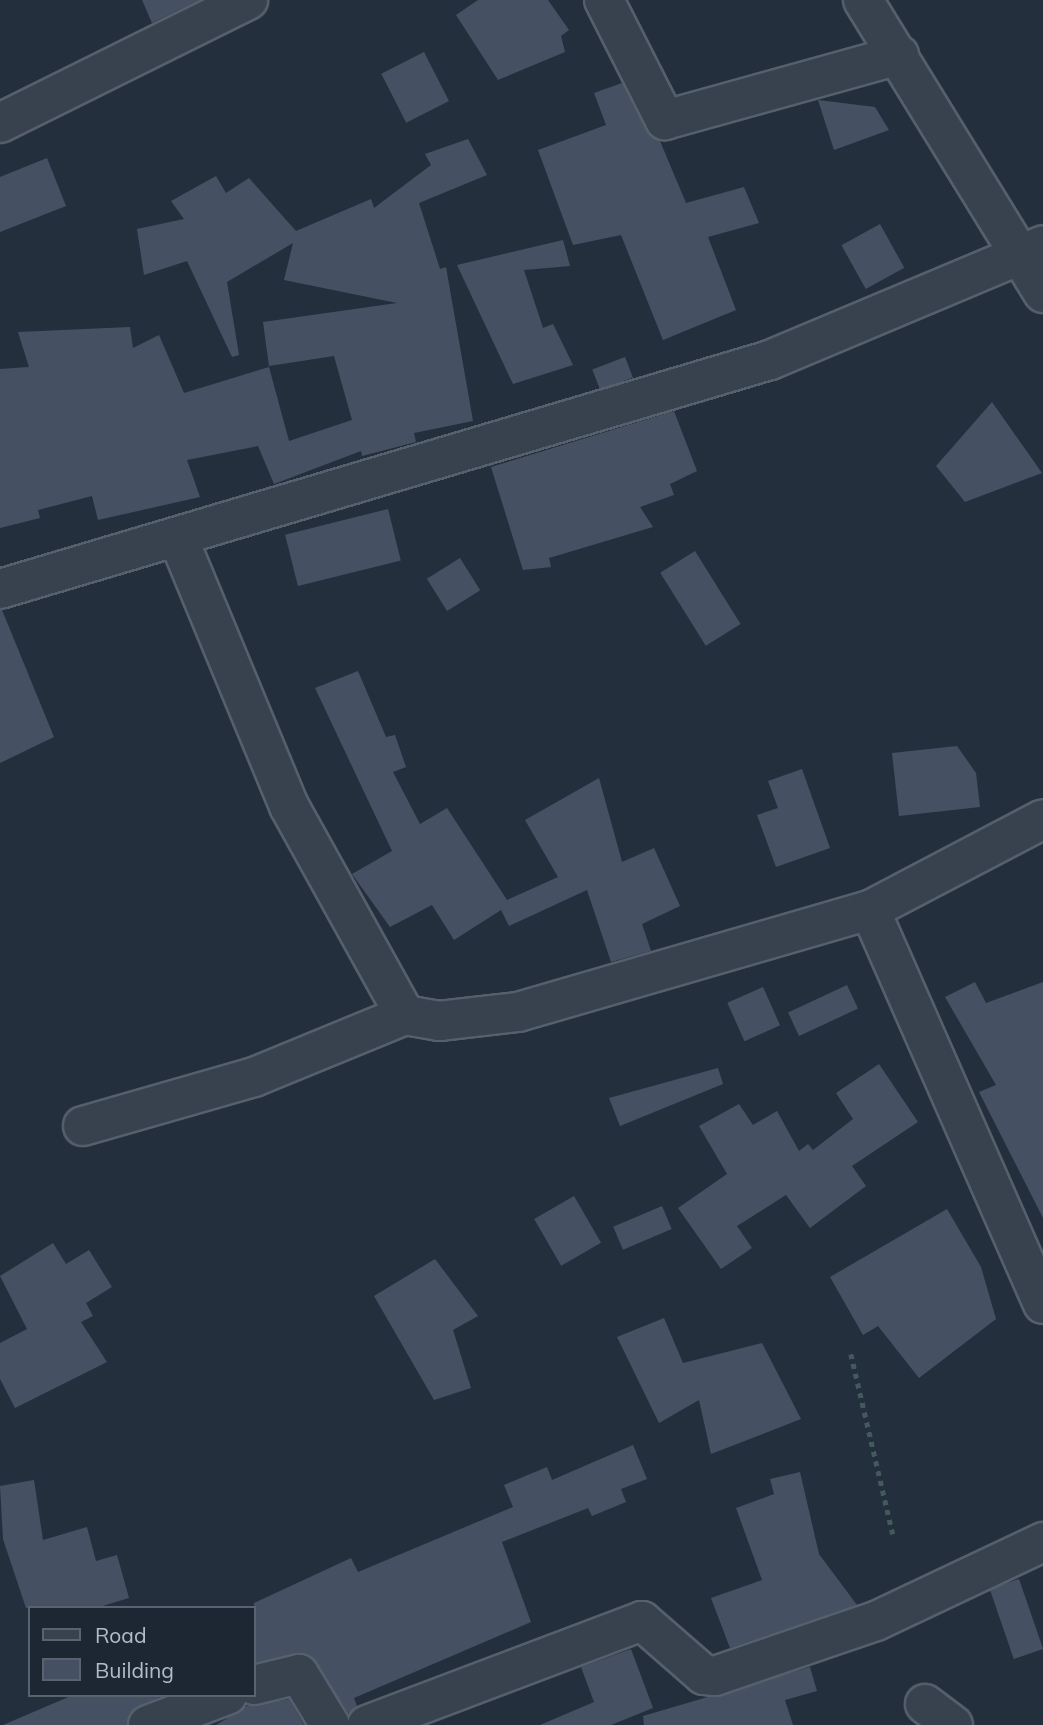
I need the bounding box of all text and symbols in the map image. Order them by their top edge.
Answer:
legend [28,1606,256,1697]
text: Road [95,1622,146,1648]
text: Building [95,1657,174,1683]

